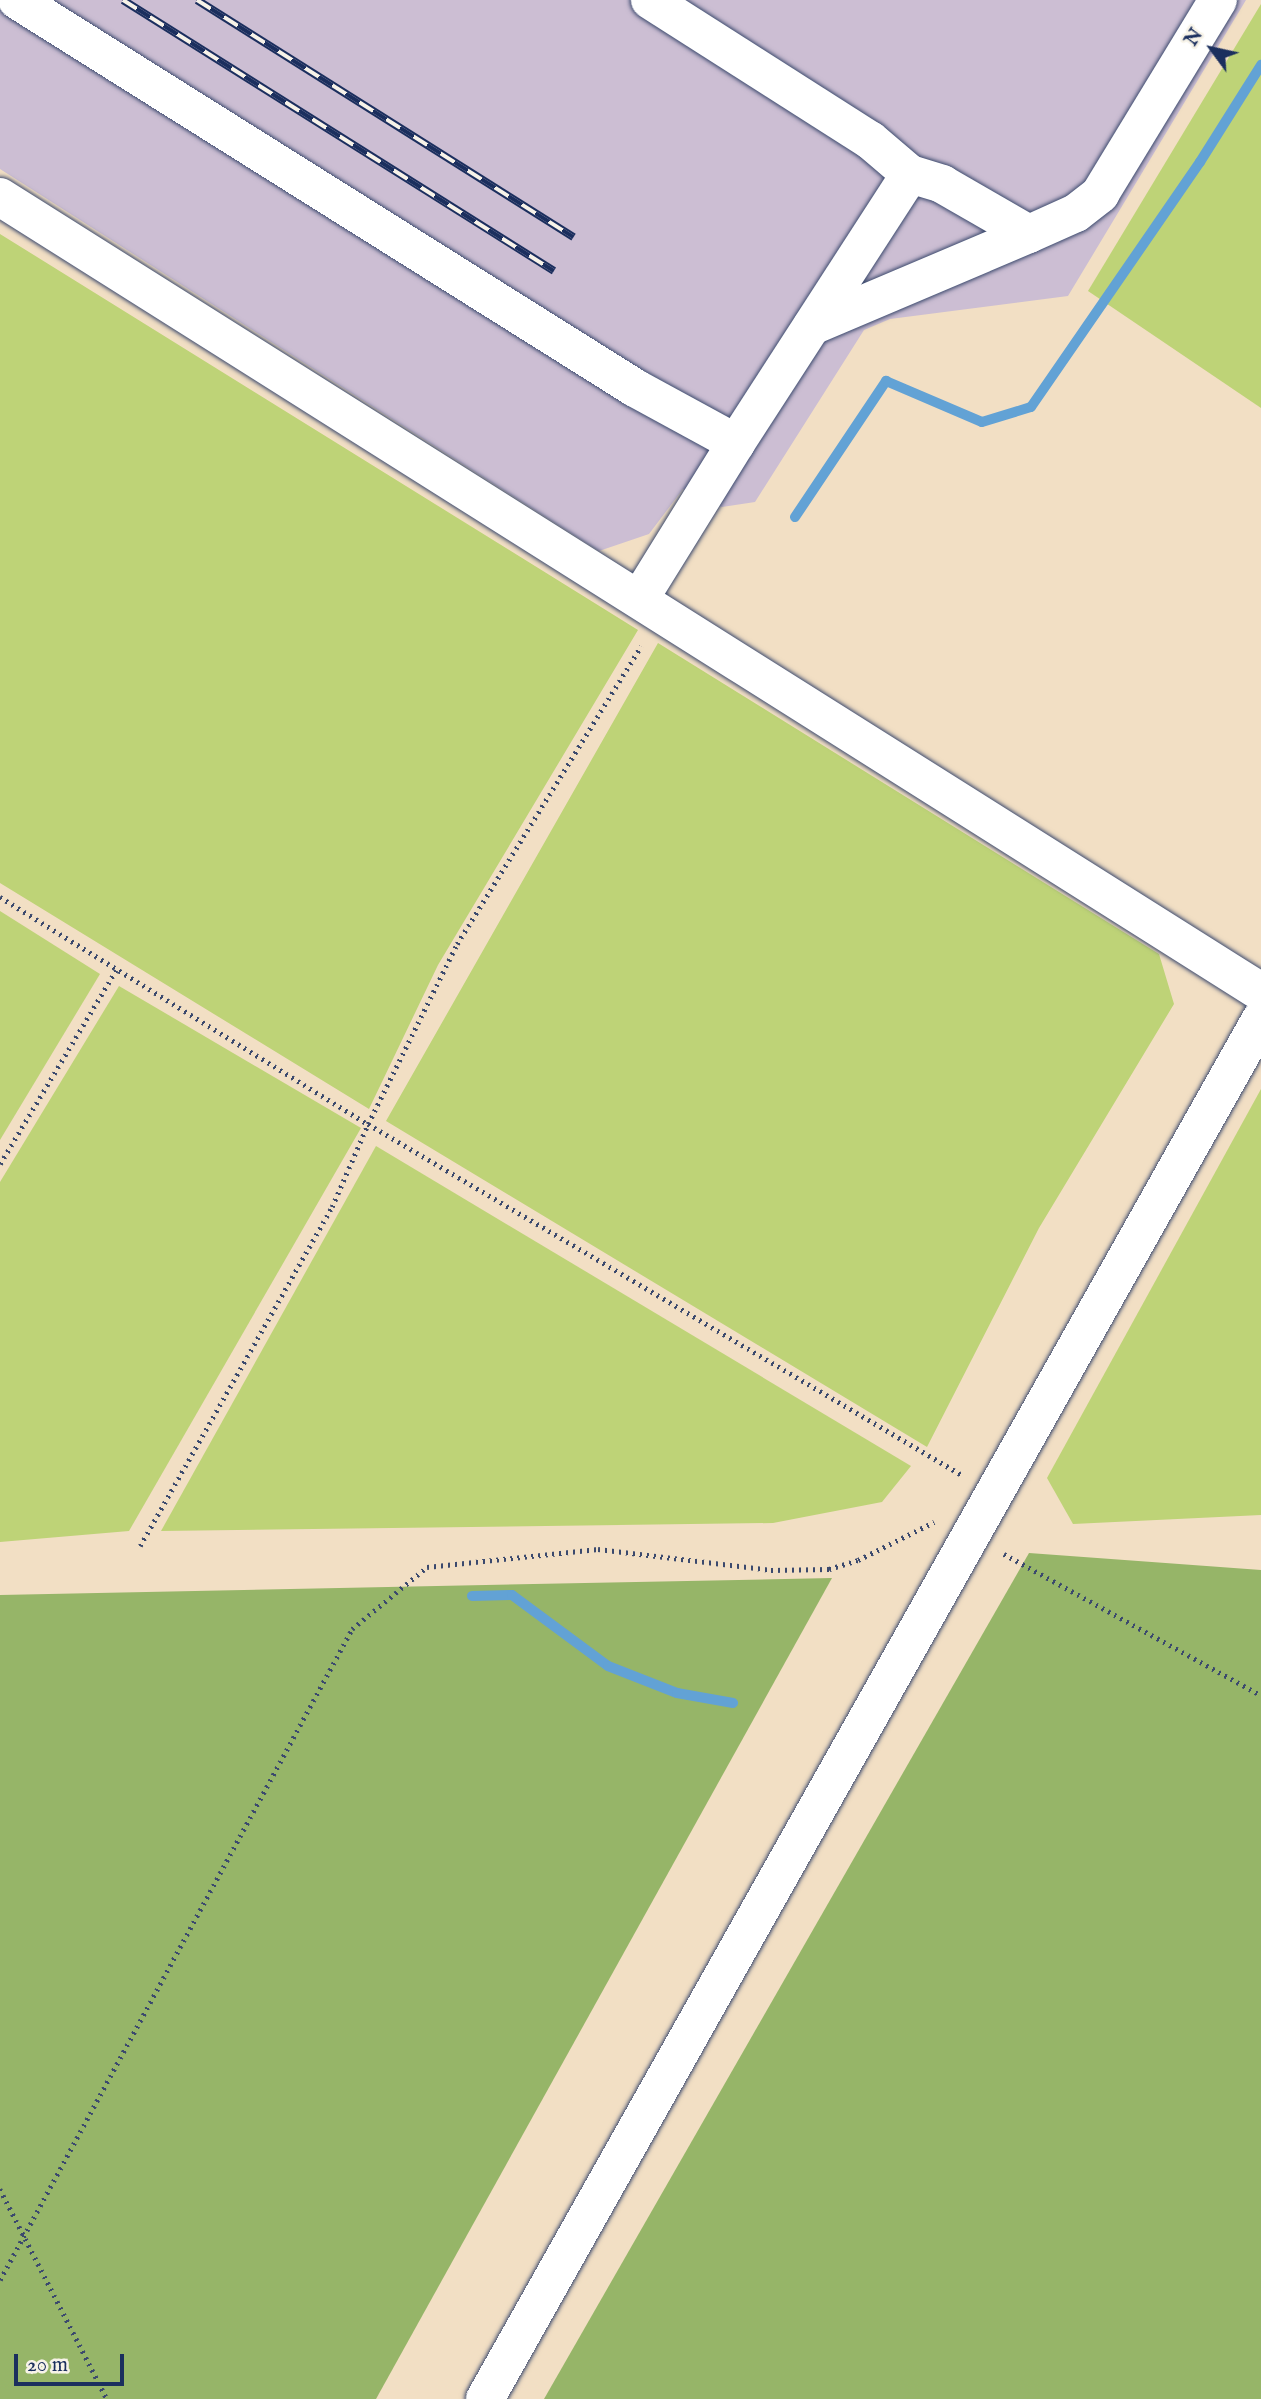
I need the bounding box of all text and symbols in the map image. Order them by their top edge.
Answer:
north arrow [1177,14,1247,84]
text: N [1180,24,1209,51]
scale bar [18,2340,128,2384]
text: 20 m [27,2352,68,2379]

